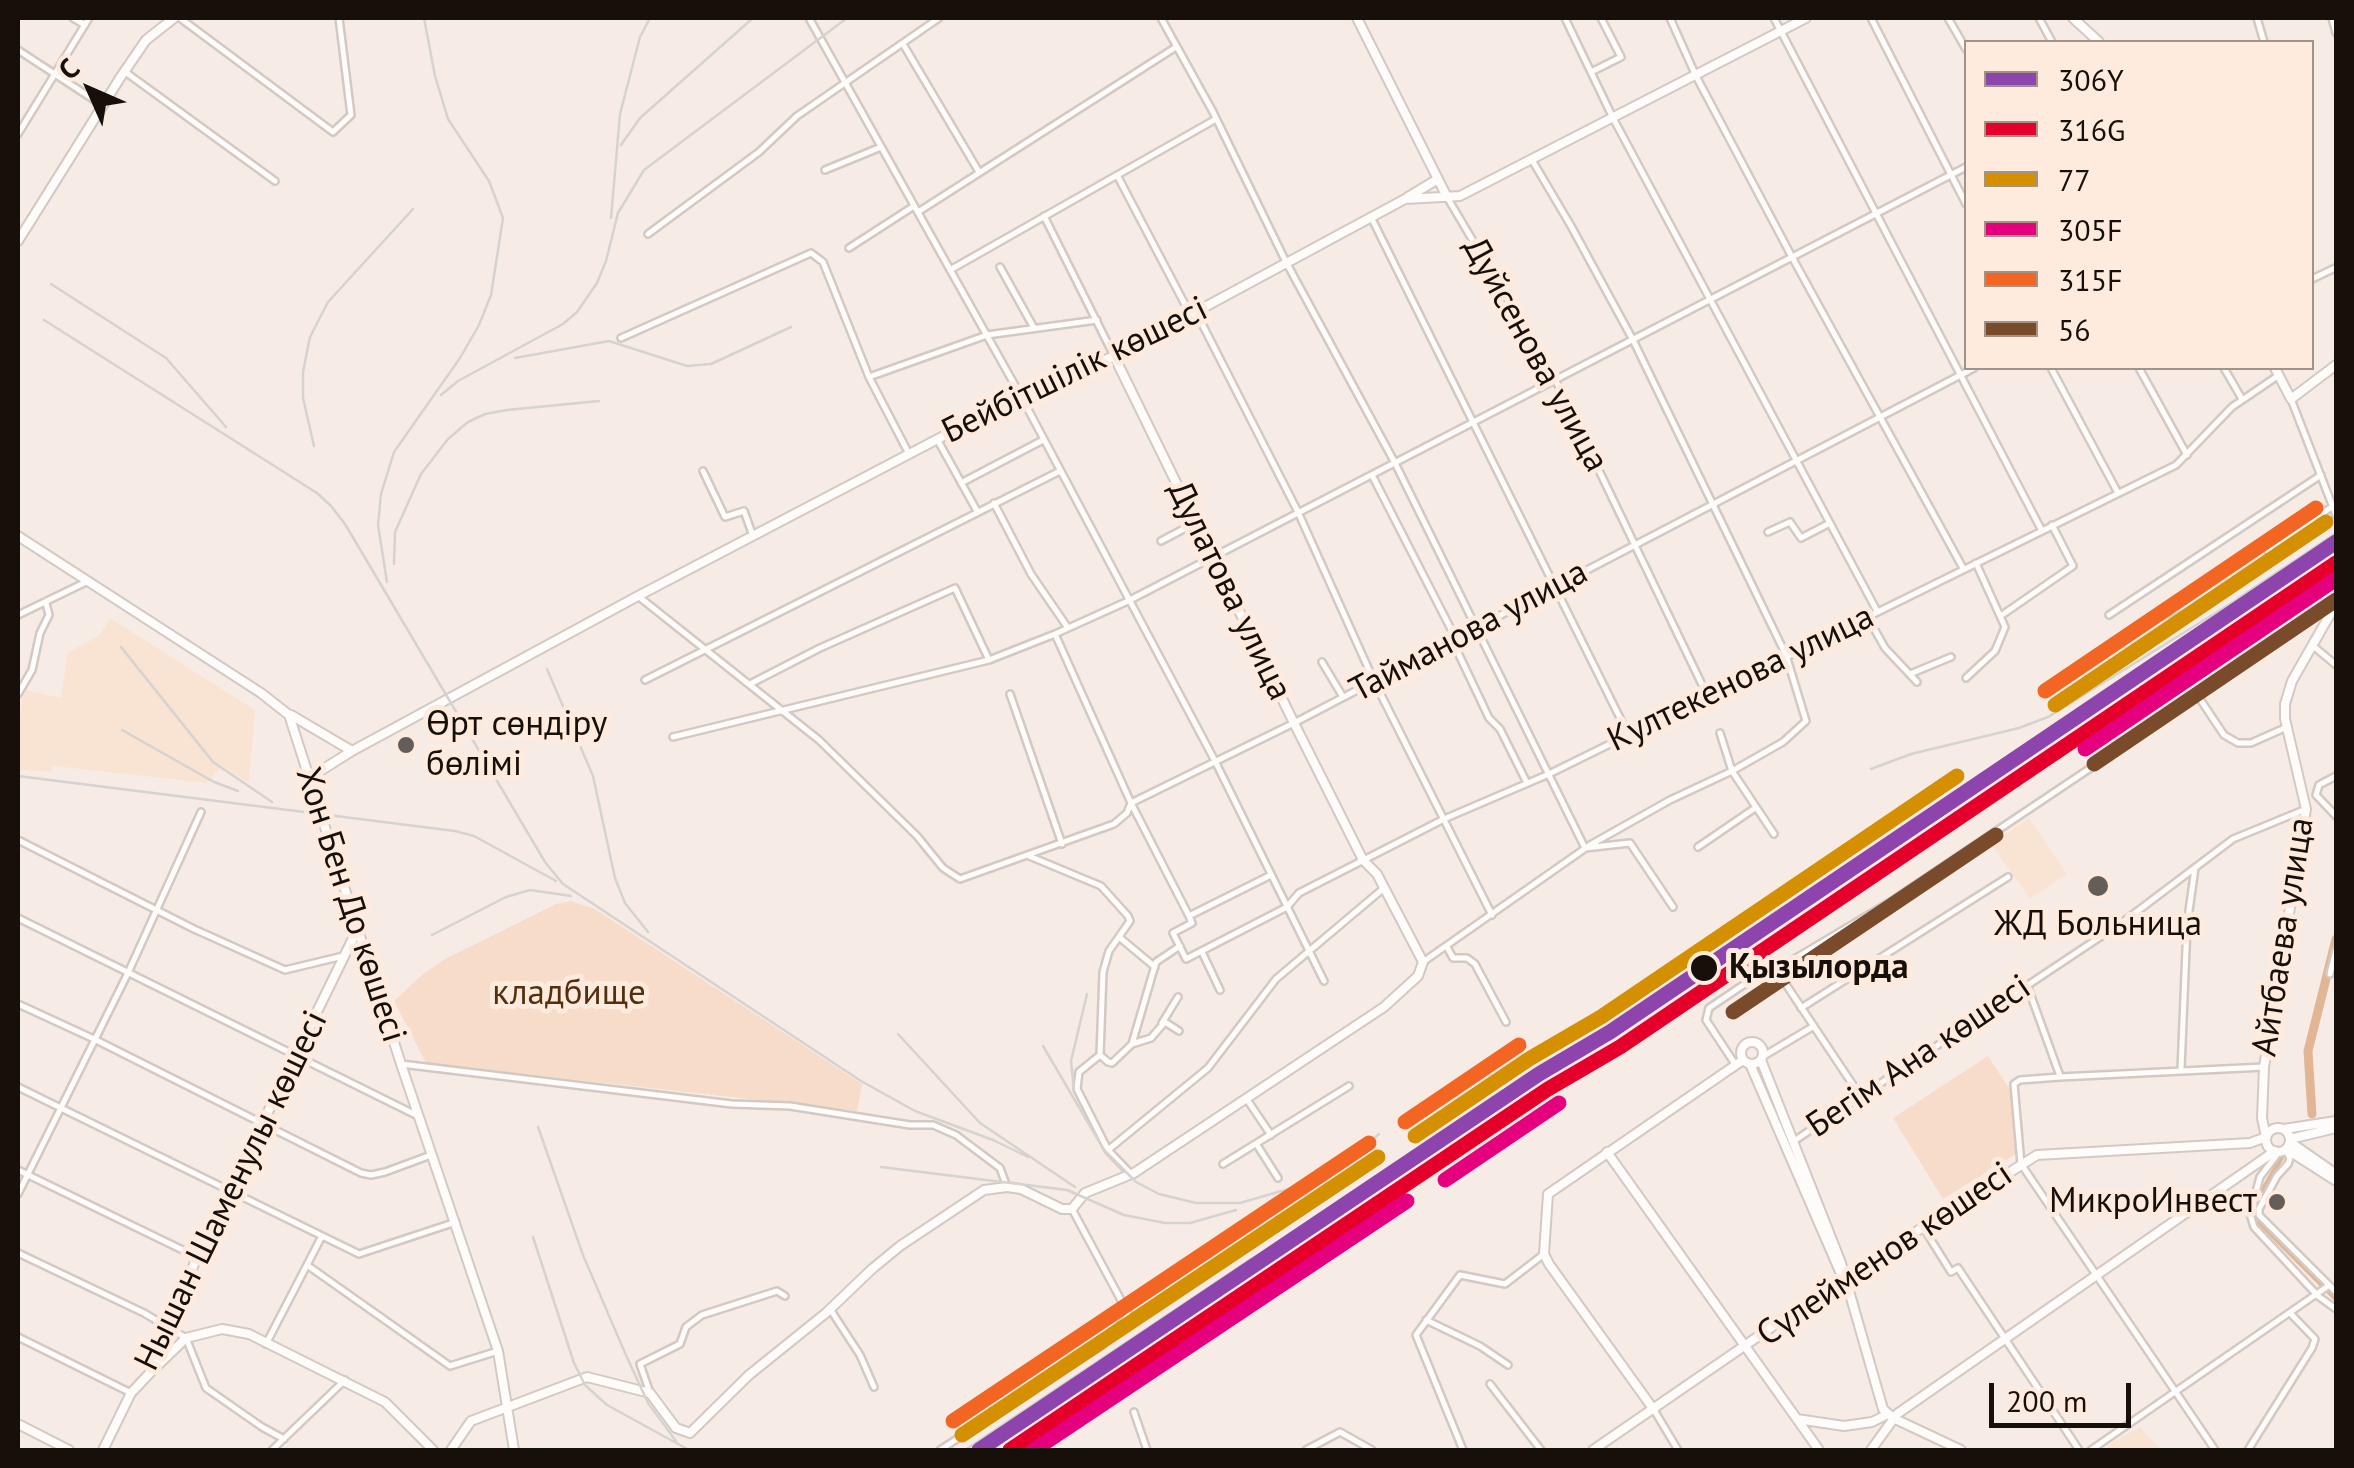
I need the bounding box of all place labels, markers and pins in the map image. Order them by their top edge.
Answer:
place label: Өрт сөндіру бөлімі [426,704,607,786]
marker: Өрт сөндіру бөлімі [395,734,417,756]
marker: ЖД Больница [2085,873,2111,899]
place label: ЖД Больница [1994,904,2202,946]
place label: Қызылорда [1729,947,1909,989]
marker: Қызылорда [1688,952,1720,984]
place label: МикроИнвест [2049,1181,2257,1223]
marker: МикроИнвест [2266,1191,2288,1213]

